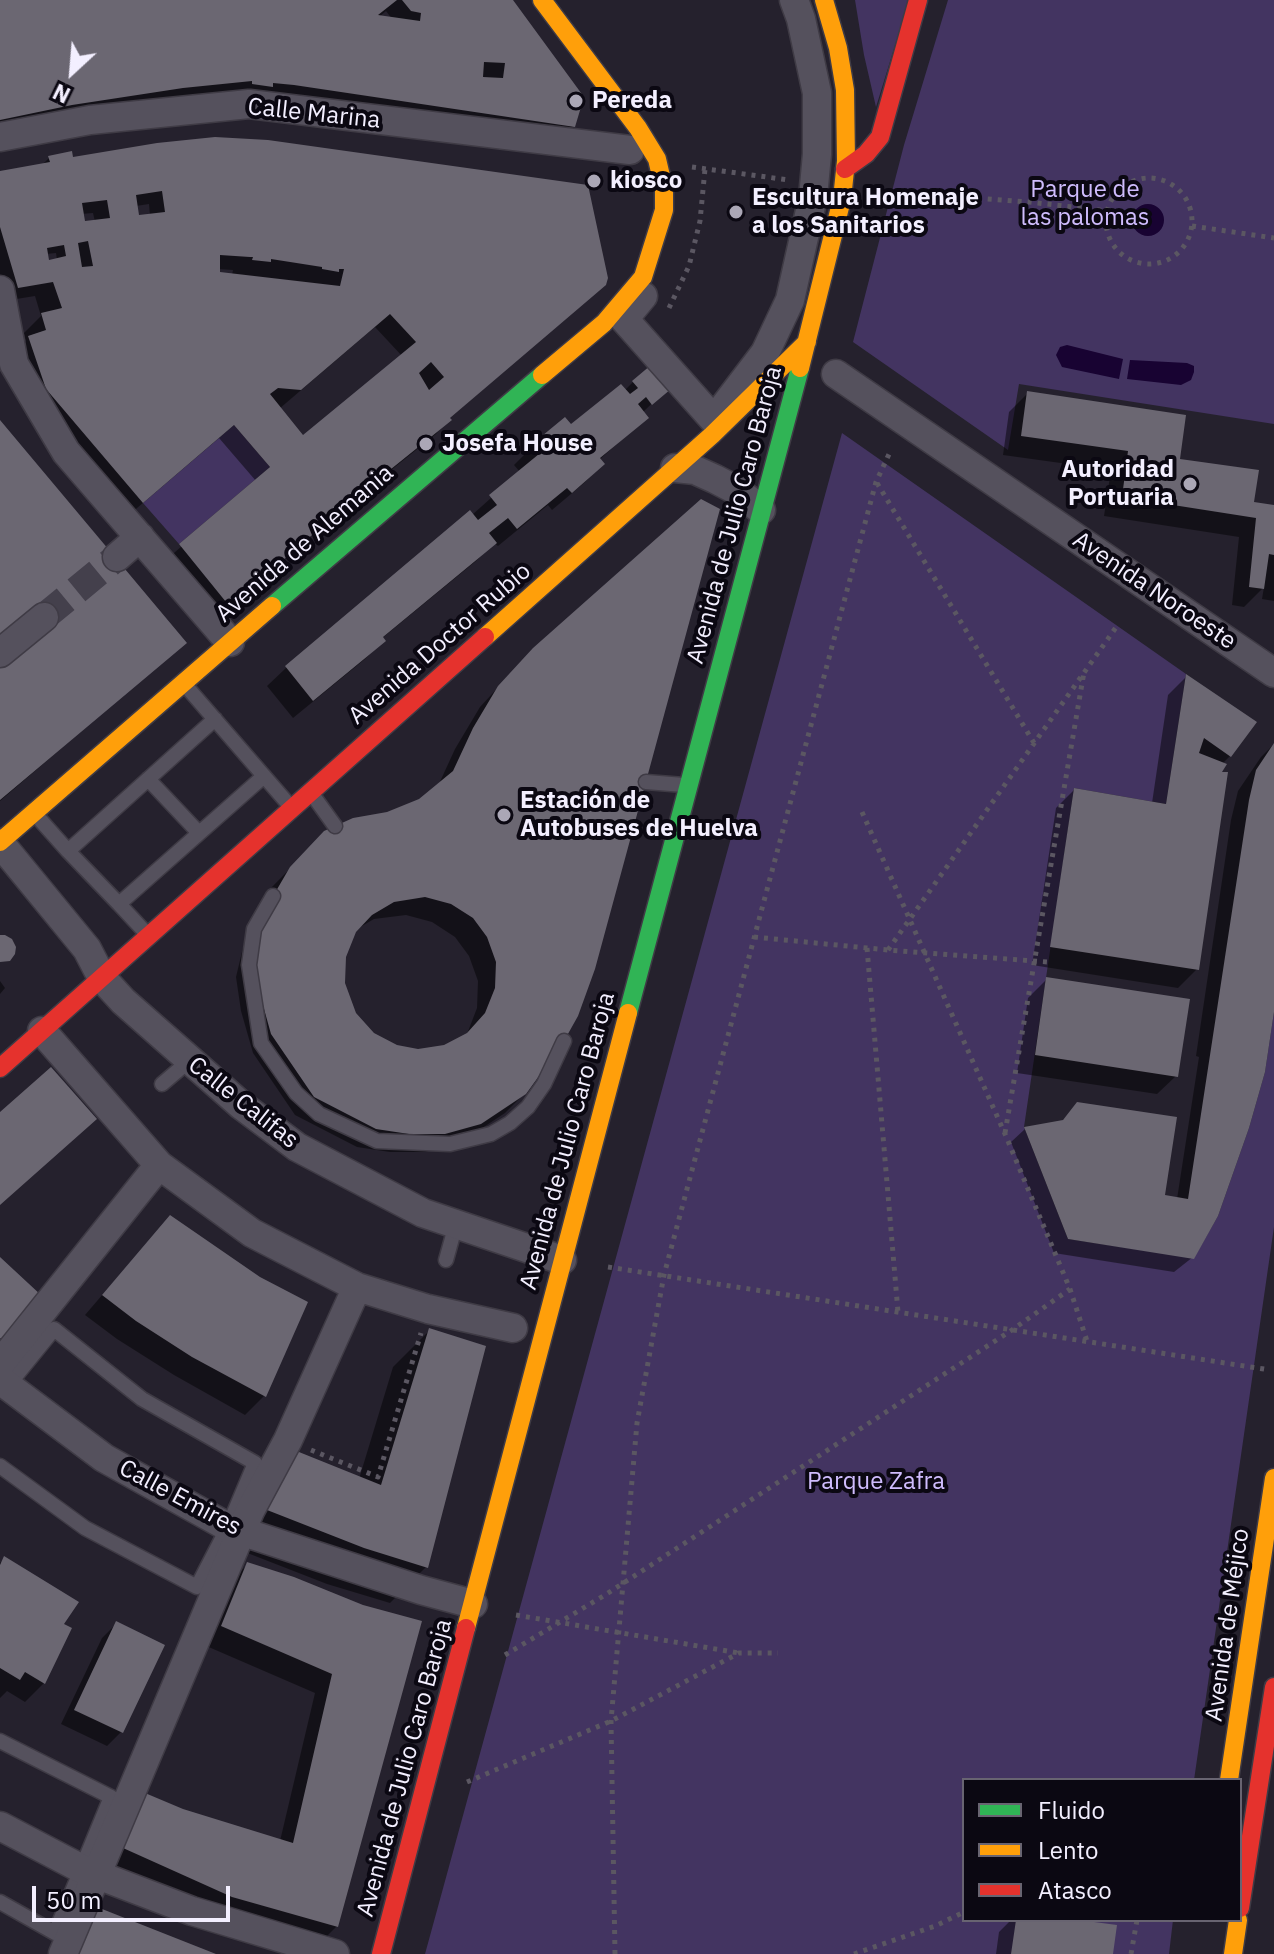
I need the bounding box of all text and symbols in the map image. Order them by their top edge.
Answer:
north arrow [32,32,112,112]
text: N [48,77,75,111]
place label: Pereda [592,87,672,115]
marker: Pereda [567,92,585,110]
street label: Calle Marina [246,93,382,135]
place label: kiosco [610,167,682,195]
marker: kiosco [585,172,603,190]
park label: Parque de las palomas [1021,176,1149,232]
place label: Escultura Homenaje a los Sanitarios [752,184,979,240]
marker: Escultura Homenaje a los Sanitarios [727,203,745,221]
street label: Avenida de Julio Caro Baroja [681,363,789,667]
place label: Josefa House [442,430,593,458]
marker: Josefa House [417,435,435,453]
place label: Autoridad Portuaria [1061,456,1174,512]
street label: Avenida de Alemania [210,459,400,629]
marker: Autoridad Portuaria [1181,475,1199,493]
street label: Avenida Noroeste [1067,526,1241,656]
street label: Avenida Doctor Rubio [343,557,537,731]
place label: Estación de Autobuses de Huelva [520,787,758,843]
marker: Estación de Autobuses de Huelva [495,806,513,824]
street label: Avenida de Julio Caro Baroja [514,989,622,1293]
street label: Calle Califas [182,1051,304,1155]
street label: Calle Emires [114,1454,246,1542]
park label: Parque Zafra [807,1468,945,1496]
street label: Avenida de Méjico [1200,1527,1256,1723]
street label: Avenida de Julio Caro Baroja [351,1616,459,1920]
legend [962,1778,1242,1922]
text: Fluido [1038,1794,1105,1826]
text: Lento [1038,1834,1098,1866]
scale bar [36,1870,234,1920]
text: Atasco [1038,1874,1112,1906]
text: 50 m [46,1884,101,1916]

